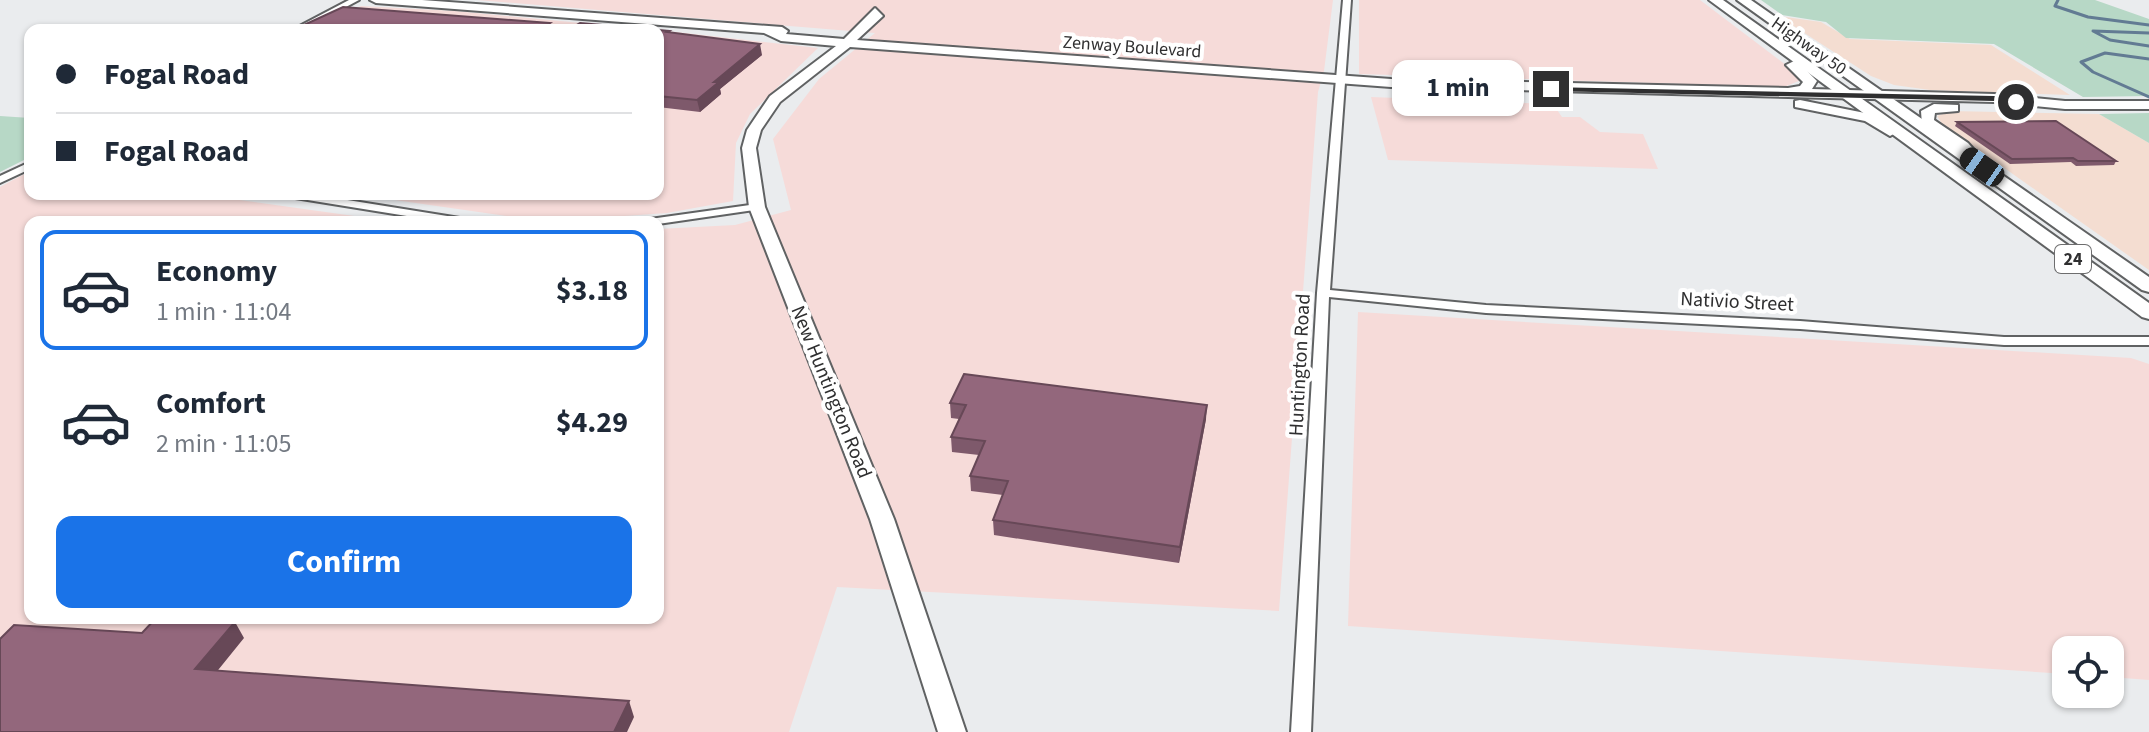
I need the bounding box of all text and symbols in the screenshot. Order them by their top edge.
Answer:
street label: Highway 50 [1766,11,1852,81]
street label: Zenway Boulevard [1062,30,1202,64]
text: Fogal Road [104,53,249,96]
callout: 1 min [1391,61,1523,117]
text: 1 min [1426,69,1490,106]
route end [1533,71,1569,107]
route start [1998,84,2034,120]
text: Fogal Road [104,130,249,173]
car [1955,143,2009,191]
road number: 24 [2055,245,2091,273]
text: Economy [156,250,277,293]
icon: car [60,254,132,326]
text: $3.18 [556,269,628,312]
street label: Nativio Street [1680,285,1795,319]
text: 1 min · 11:04 [156,293,291,330]
street label: Huntington Road [1282,293,1318,437]
street label: New Huntington Road [784,301,878,483]
text: Comfort [156,382,266,425]
icon: car [60,386,132,458]
text: $4.29 [556,401,628,444]
text: 2 min · 11:05 [156,425,291,462]
button: Confirm [56,516,632,608]
map controls [2052,636,2124,708]
button: locate [2052,636,2124,708]

